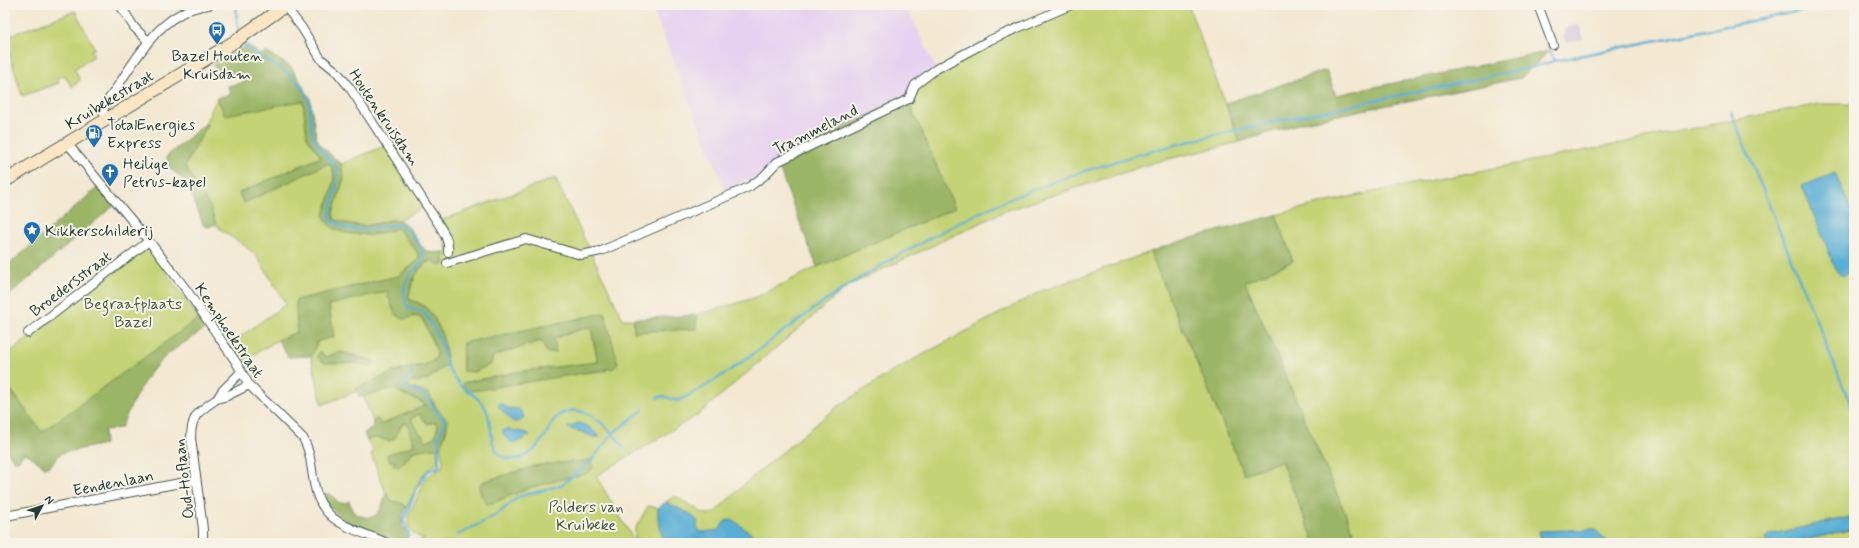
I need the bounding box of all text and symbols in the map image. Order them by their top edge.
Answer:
bus stop icon: Bazel Houten Kruisdam [207,20,227,45]
place label: Bazel Houten Kruisdam [171,46,263,85]
street label: Houtenkruisdam [343,65,424,171]
street label: Kruibekestraat [62,66,158,135]
street label: Trammeland [770,100,862,161]
place label: TotalEnergies Express [107,115,195,154]
fuel station icon: TotalEnergies Express [84,123,104,148]
place label: Heilige Petrus-kapel [123,154,206,193]
church icon: Heilige Petrus-kapel [100,162,120,187]
place icon: Kikkerschilderij [22,220,42,245]
place label: Kikkerschilderij [45,221,153,242]
street label: Broedersstraat [26,246,116,322]
street label: Kemphoekstraat [189,279,268,382]
park label: Begraafplaats Bazel [84,294,182,333]
street label: Oud-Hoflaan [169,438,200,520]
street label: Eendenlaan [71,465,155,502]
north arrow [22,486,62,526]
text: N [41,493,57,508]
park label: Polders van Kruibeke [548,497,624,536]

